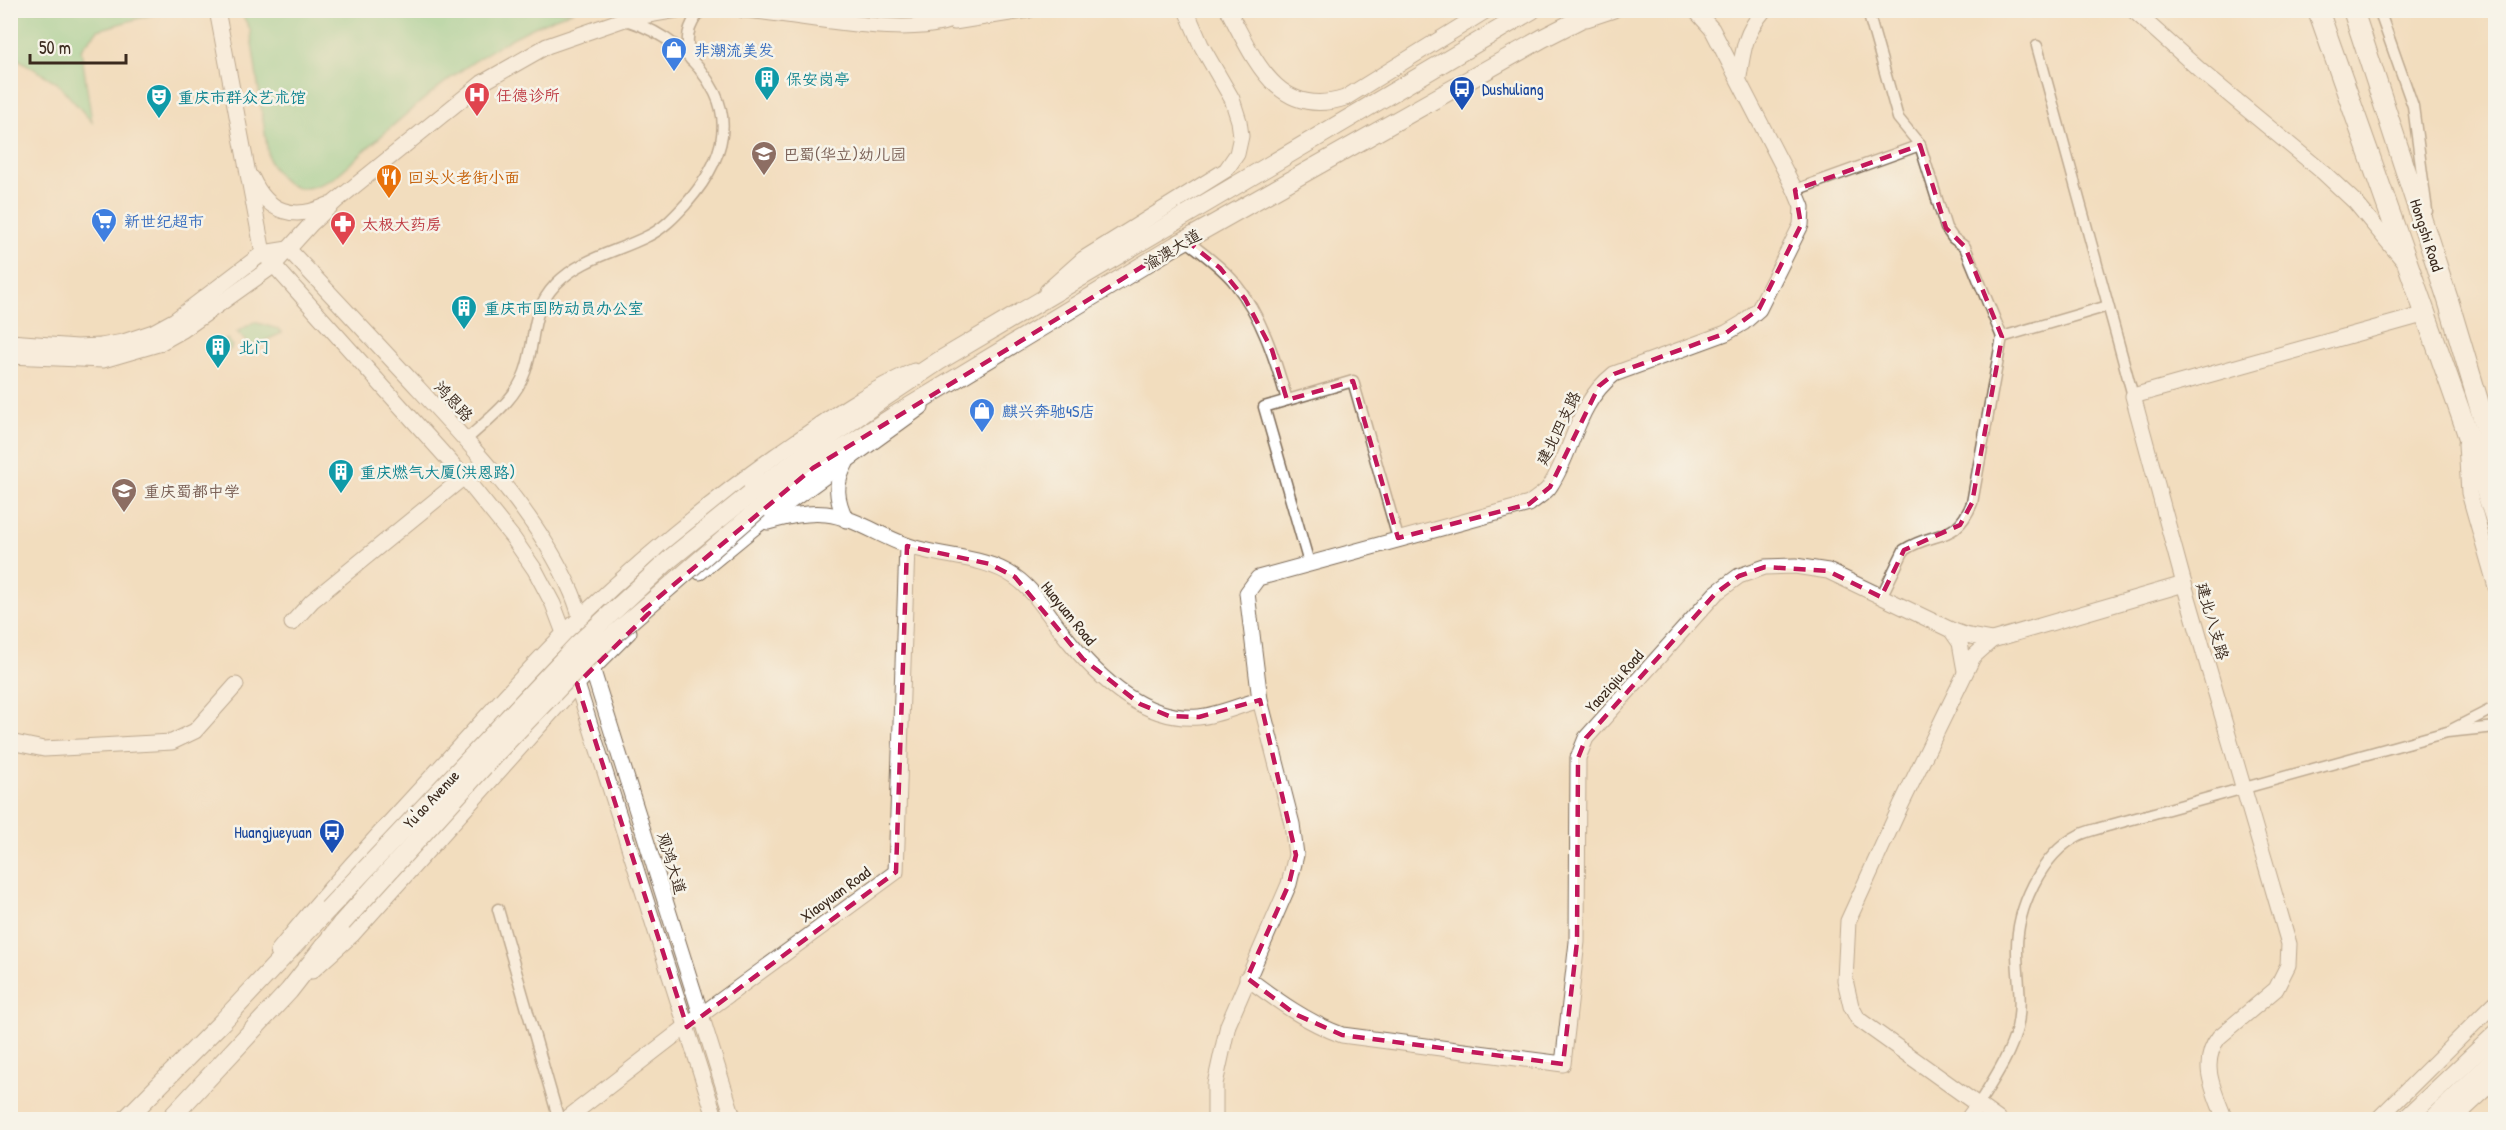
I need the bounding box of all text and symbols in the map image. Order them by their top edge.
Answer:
scale bar [30,27,126,65]
text: 50 m [39,35,71,60]
shop icon: 非潮流美发 [659,35,689,73]
place label: 非潮流美发 [694,39,774,61]
building icon: 保安岗亭 [752,64,782,102]
place label: 保安岗亭 [786,68,850,90]
bus stop icon: Dushuliang [1447,74,1477,112]
place label: Dushuliang [1482,78,1544,100]
hospital icon: 任德诊所 [462,80,492,118]
theatre icon: 重庆市群众艺术馆 [144,82,174,120]
place label: 任德诊所 [496,84,560,106]
place label: 重庆市群众艺术馆 [178,86,306,108]
school or university icon: 巴蜀(华立)幼儿园 [749,139,779,177]
place label: 巴蜀(华立)幼儿园 [783,143,906,165]
restaurant icon: 回头火老街小面 [374,162,404,200]
place label: 回头火老街小面 [408,166,520,188]
street label: Hongshi Road [2405,196,2449,274]
supermarket icon: 新世纪超市 [89,206,119,244]
pharmacy icon: 太极大药房 [328,209,358,247]
place label: 新世纪超市 [124,210,204,232]
place label: 太极大药房 [362,213,442,235]
street label: 渝澳大道 [1139,223,1205,275]
building icon: 重庆市国防动员办公室 [449,293,479,331]
place label: 重庆市国防动员办公室 [484,297,644,319]
building icon: 北门 [203,332,233,370]
place label: 北门 [238,336,270,358]
street label: 鸿恩路 [430,376,478,426]
street label: 建北四支路 [1531,387,1585,469]
shop icon: 麒兴奔驰4S店 [967,396,997,434]
place label: 麒兴奔驰4S店 [1002,400,1095,422]
building icon: 重庆燃气大厦(洪恩路) [326,457,356,495]
place label: 重庆燃气大厦(洪恩路) [360,461,515,483]
school or university icon: 重庆蜀都中学 [109,476,139,514]
place label: 重庆蜀都中学 [144,480,240,502]
street label: Huayuan Road [1036,576,1102,650]
street label: 建北八支路 [2191,580,2235,662]
street label: Yaoziqiu Road [1580,645,1648,717]
street label: Yu'ao Avenue [398,764,464,833]
bus stop icon: Huangjueyuan [317,817,347,855]
place label: Huangjueyuan [234,821,312,843]
street label: 观鸿大道 [652,829,692,897]
street label: Xiaoyuan Road [795,861,875,927]

